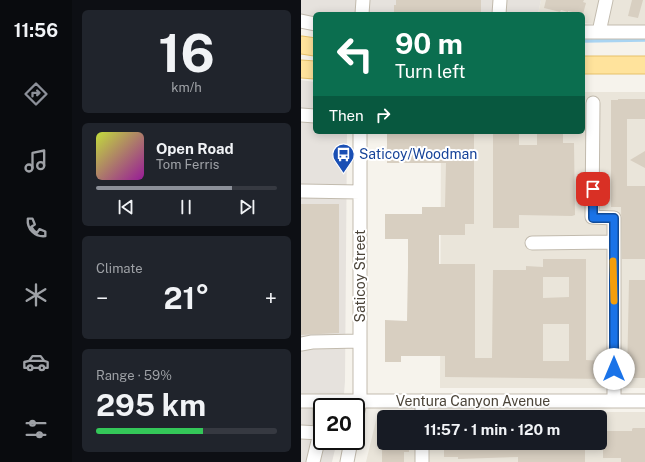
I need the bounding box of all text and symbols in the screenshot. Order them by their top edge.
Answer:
text: 11:56 [14,20,58,41]
text: 16 [158,23,215,84]
text: 90 m [395,27,463,60]
icon: left [329,28,381,80]
text: Turn left [395,61,465,82]
icon: directions [22,80,50,108]
text: km/h [171,80,202,95]
icon: right [372,104,394,126]
text: Then [329,107,364,124]
text: Open Road [156,140,234,157]
bus stop icon: Saticoy/Woodman [330,141,356,174]
place label: Saticoy/Woodman [359,146,477,162]
icon: music [22,147,50,175]
text: Tom Ferris [156,157,219,172]
pin [576,172,610,206]
icon: arrive [582,178,604,200]
icon: previous [115,196,137,218]
icon: pause [175,196,197,218]
icon: next [236,196,258,218]
icon: phone [22,214,50,242]
street label: Saticoy Street [352,230,368,322]
text: Climate [96,261,143,276]
text: 21° [163,280,210,316]
icon: climate [22,281,50,309]
text: − [96,285,108,311]
text: + [265,285,277,311]
icon: car [22,348,50,376]
position arrow [593,348,635,390]
text: Range · 59% [96,368,172,383]
text: 295 km [96,387,206,423]
street label: Ventura Canyon Avenue [396,393,550,409]
speed limit sign: 20 [313,398,365,450]
icon: filters [22,415,50,443]
text: 11:57 · 1 min · 120 m [424,421,560,438]

